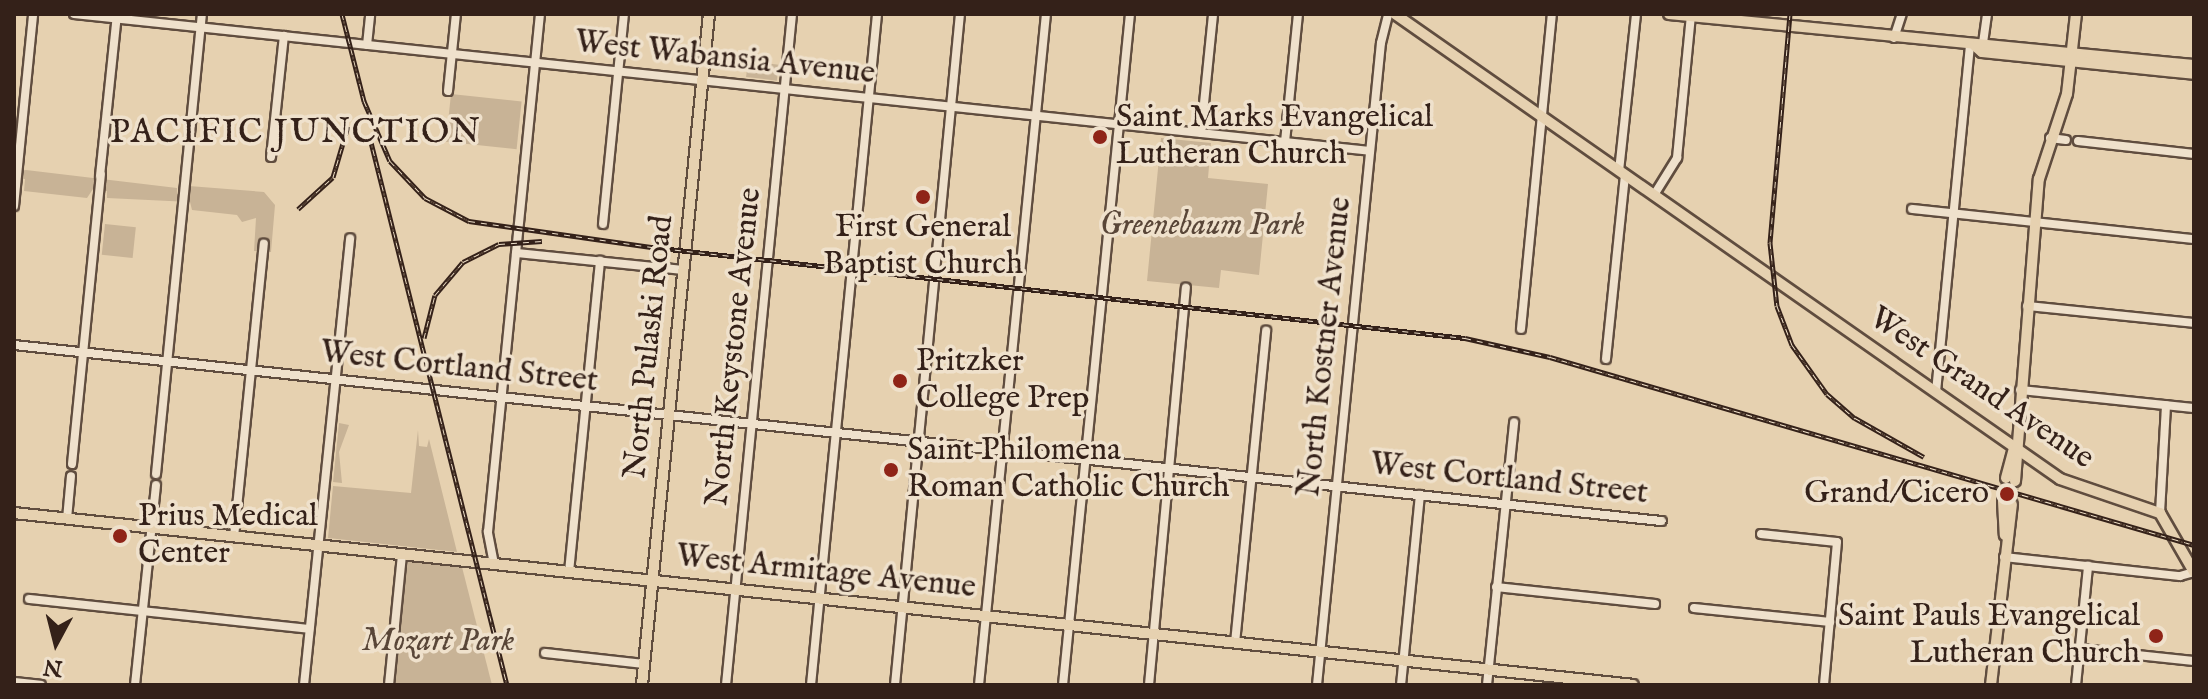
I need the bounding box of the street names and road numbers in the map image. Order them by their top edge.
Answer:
street label: West Wabansia Avenue [573,24,877,94]
street label: North Keystone Avenue [699,186,771,508]
street label: North Kostner Avenue [1291,195,1361,499]
street label: North Pulaski Road [617,213,683,481]
street label: West Grand Avenue [1861,300,2101,478]
street label: West Cortland Street [318,334,600,402]
street label: West Cortland Street [1368,446,1650,514]
street label: West Armitage Avenue [674,538,978,608]

